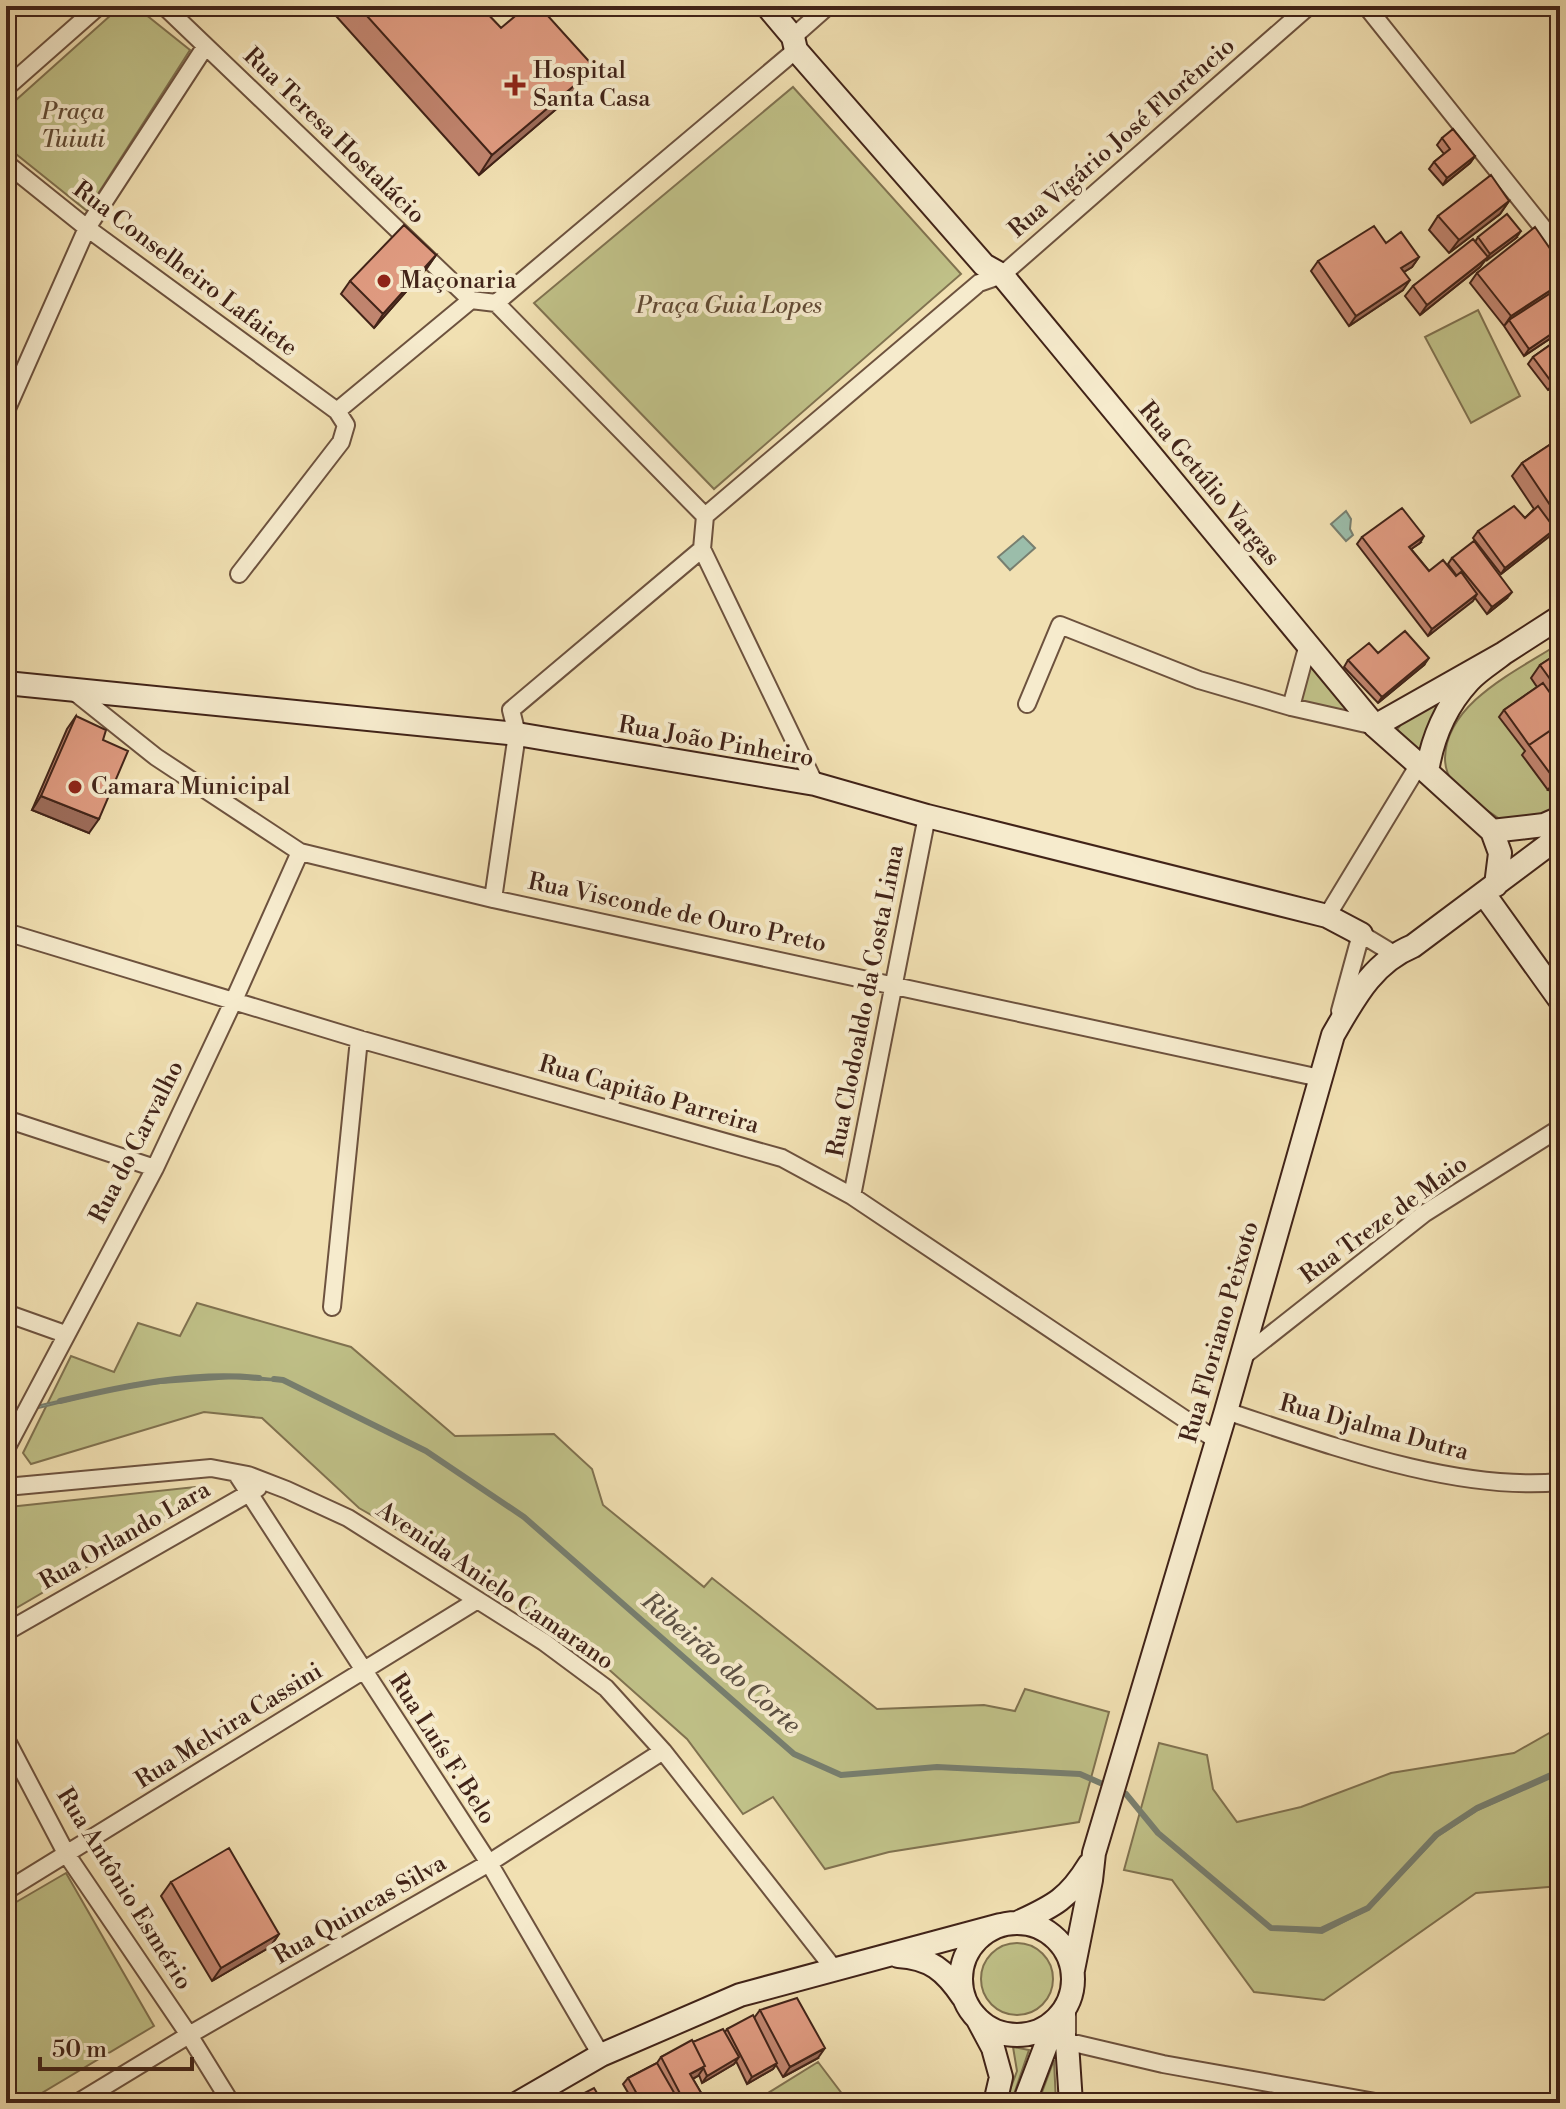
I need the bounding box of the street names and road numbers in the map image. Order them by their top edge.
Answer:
street label: Rua Vigário José Florêncio [1002,31,1242,245]
street label: Rua Teresa Hostalácio [237,41,431,231]
street label: Rua Conselheiro Lafaiete [67,175,303,363]
street label: Rua Getúlio Vargas [1132,396,1286,572]
street label: Rua João Pinheiro [616,710,816,774]
street label: Rua Clodoaldo da Costa Lima [821,842,911,1160]
street label: Rua Visconde de Ouro Preto [525,867,829,959]
street label: Rua Capitão Parreira [535,1049,763,1141]
street label: Rua do Carvalho [83,1056,191,1228]
street label: Rua Treze de Maio [1294,1149,1474,1291]
street label: Rua Floriano Peixoto [1174,1218,1266,1446]
street label: Rua Djalma Dutra [1276,1388,1473,1468]
street label: Rua Orlando Lara [34,1475,216,1597]
street label: Avenida Anielo Camarano [370,1495,620,1677]
street label: Rua Melvira Cassini [130,1656,328,1796]
street label: Rua Luís F. Belo [382,1668,502,1830]
street label: Rua Antônio Esmério [50,1782,198,1996]
street label: Rua Quincas Silva [268,1848,453,1972]

